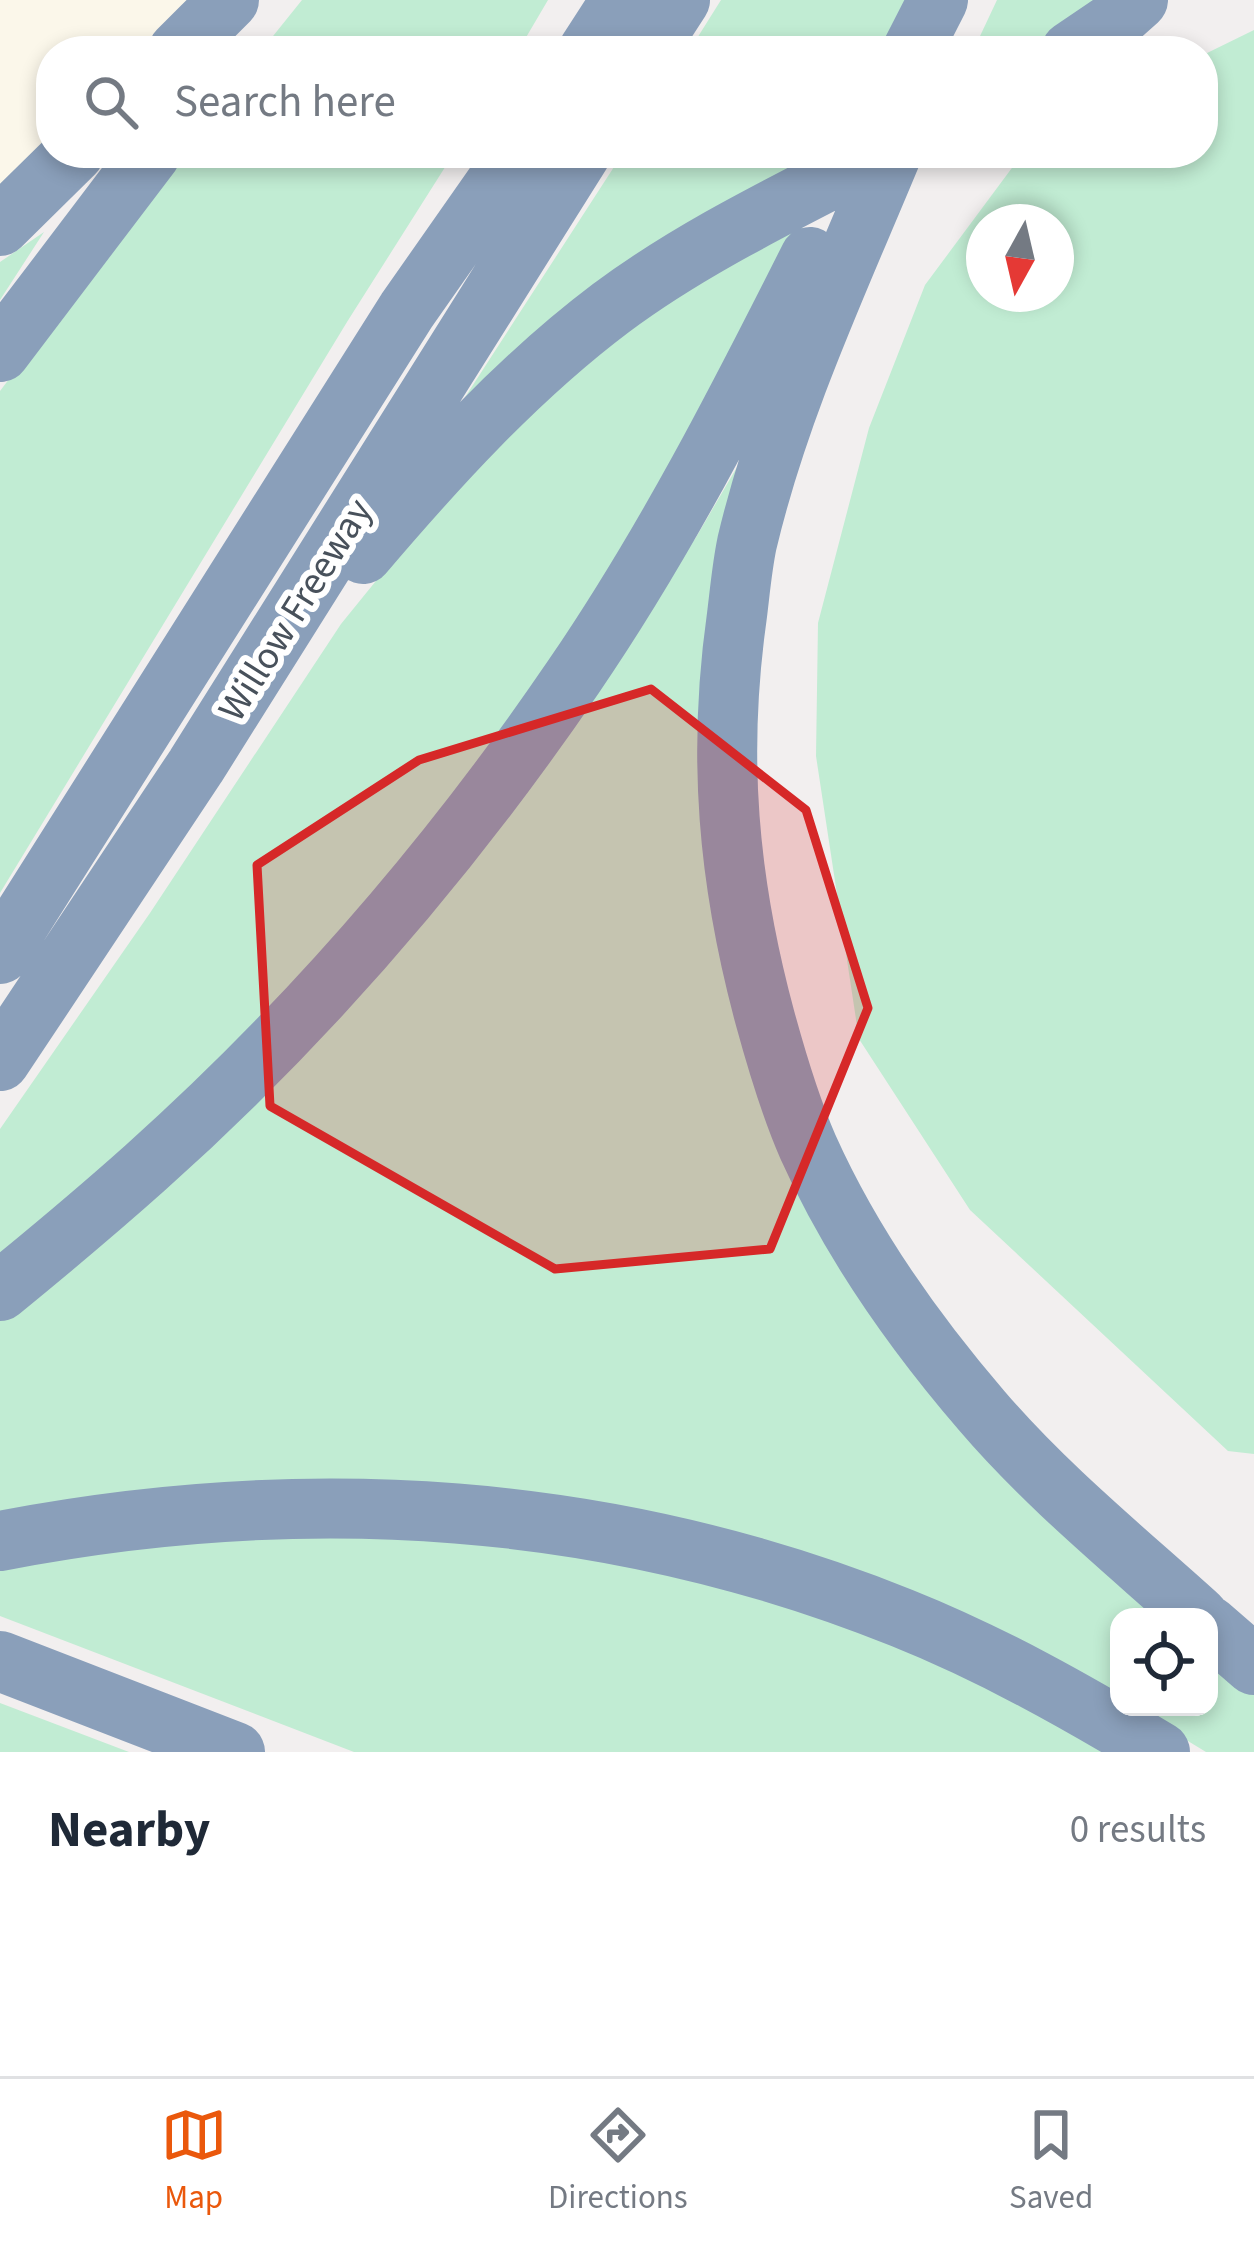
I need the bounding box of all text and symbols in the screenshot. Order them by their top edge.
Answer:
search box [36,36,1218,168]
icon: search [78,69,144,135]
text: Search here [174,70,396,134]
north arrow [966,204,1074,312]
street label: Willow Freeway [205,488,386,732]
map controls [1110,1608,1218,1716]
button: locate [1110,1608,1218,1716]
text: Nearby [48,1794,210,1866]
text: 0 results [1070,1802,1206,1858]
tab: Map [161,2102,227,2221]
tab: Directions [548,2102,688,2221]
tab: Saved [1009,2102,1093,2221]

